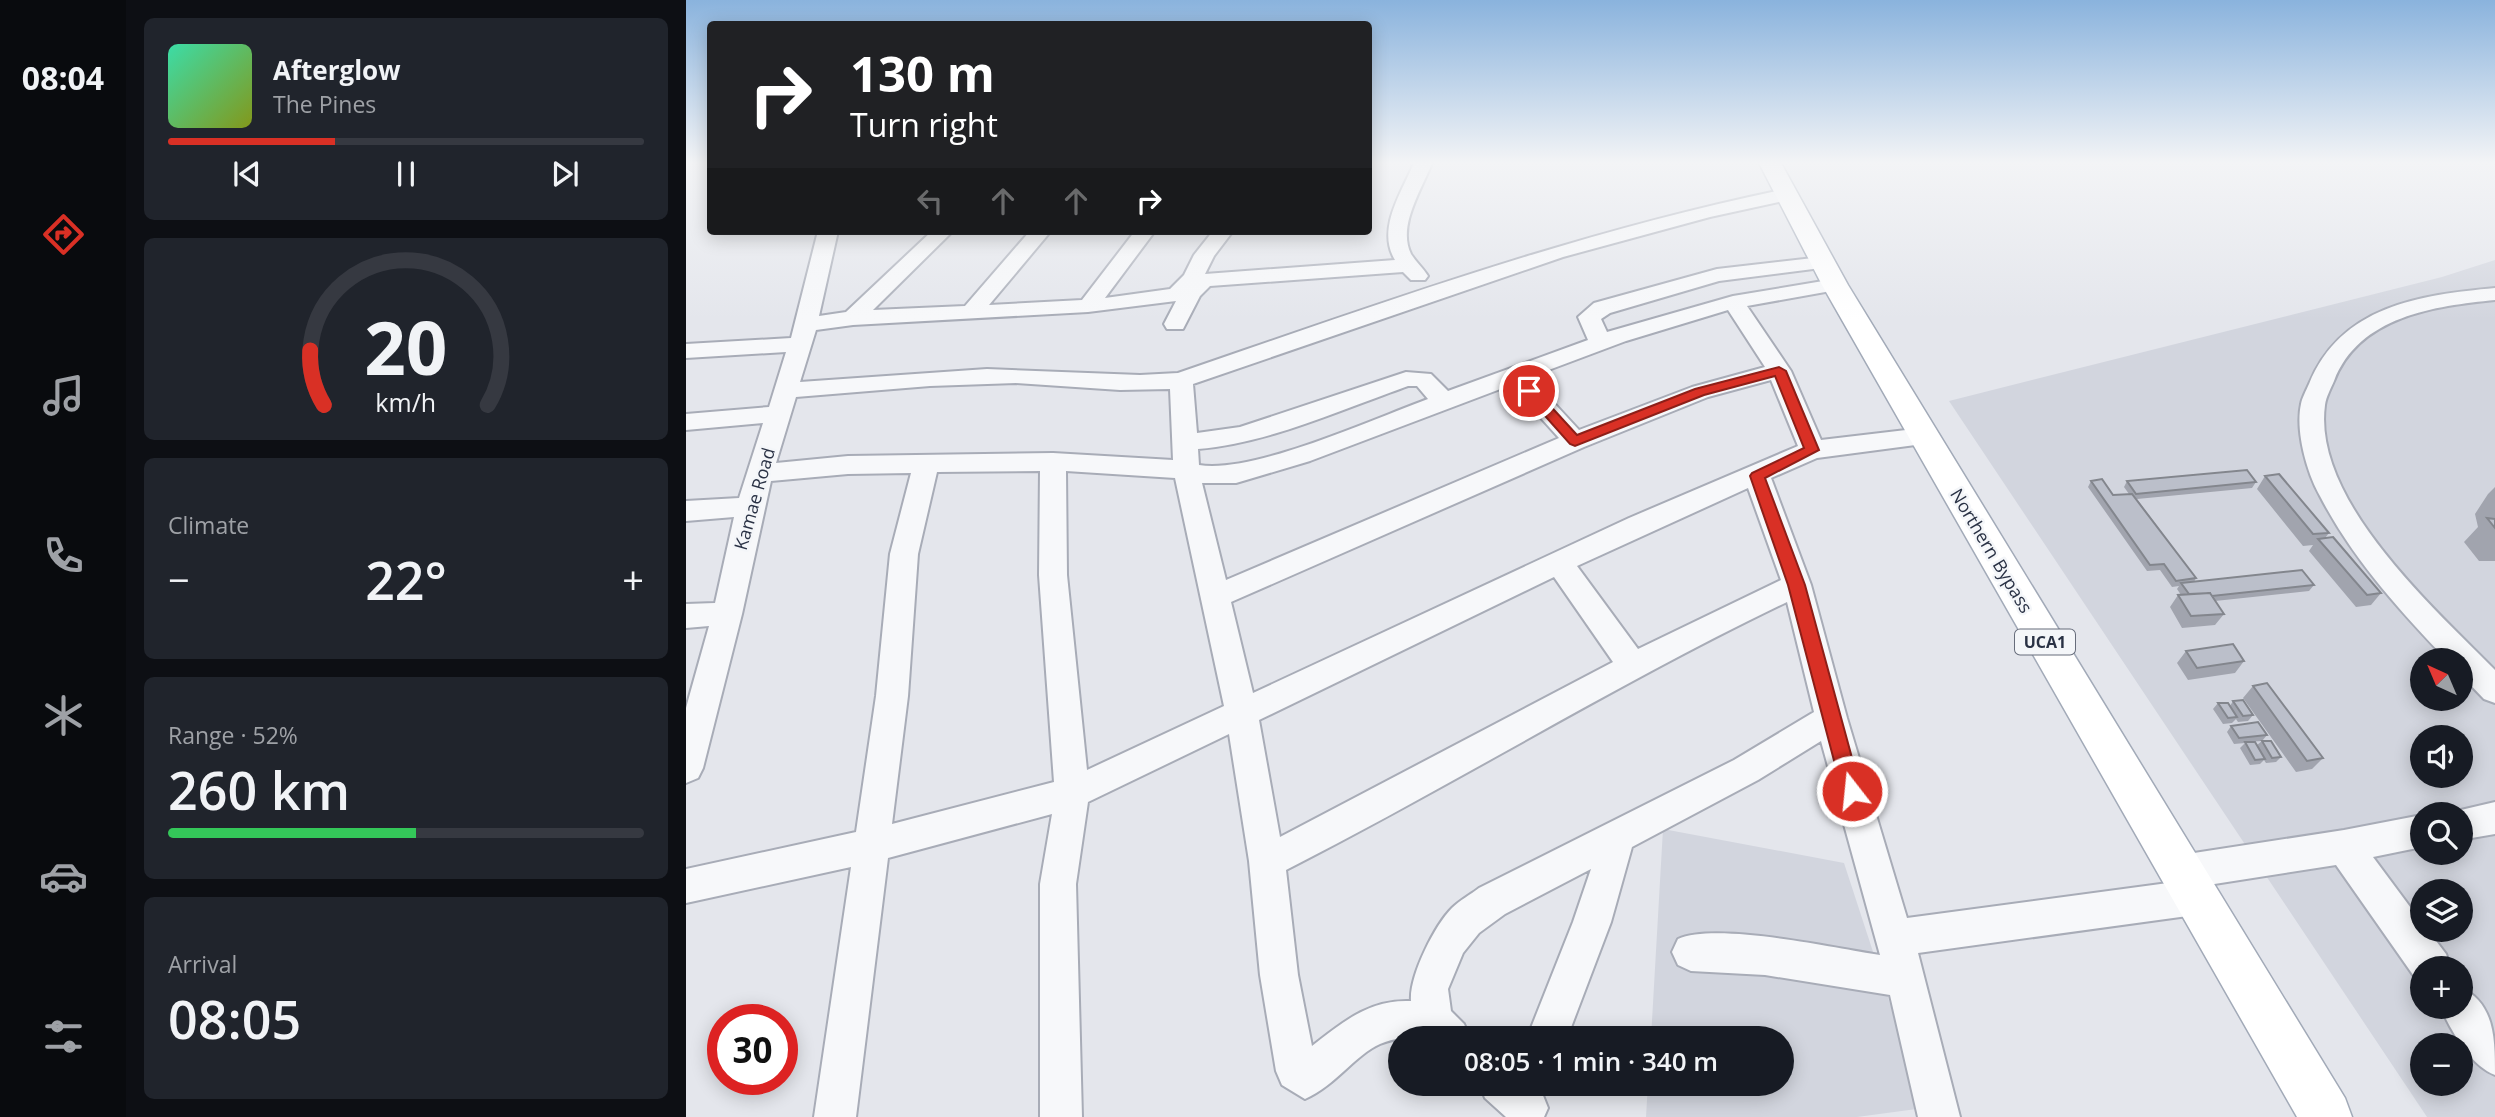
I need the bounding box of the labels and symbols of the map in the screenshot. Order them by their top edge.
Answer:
pin [1499,361,1559,421]
street label: Kamae Road [728,445,780,553]
street label: Northern Bypass [1945,484,2039,617]
road number: UCA1 [2015,629,2075,654]
north arrow [2410,648,2473,710]
position arrow [1815,754,1889,828]
speed limit sign: 30 [707,1004,798,1095]

